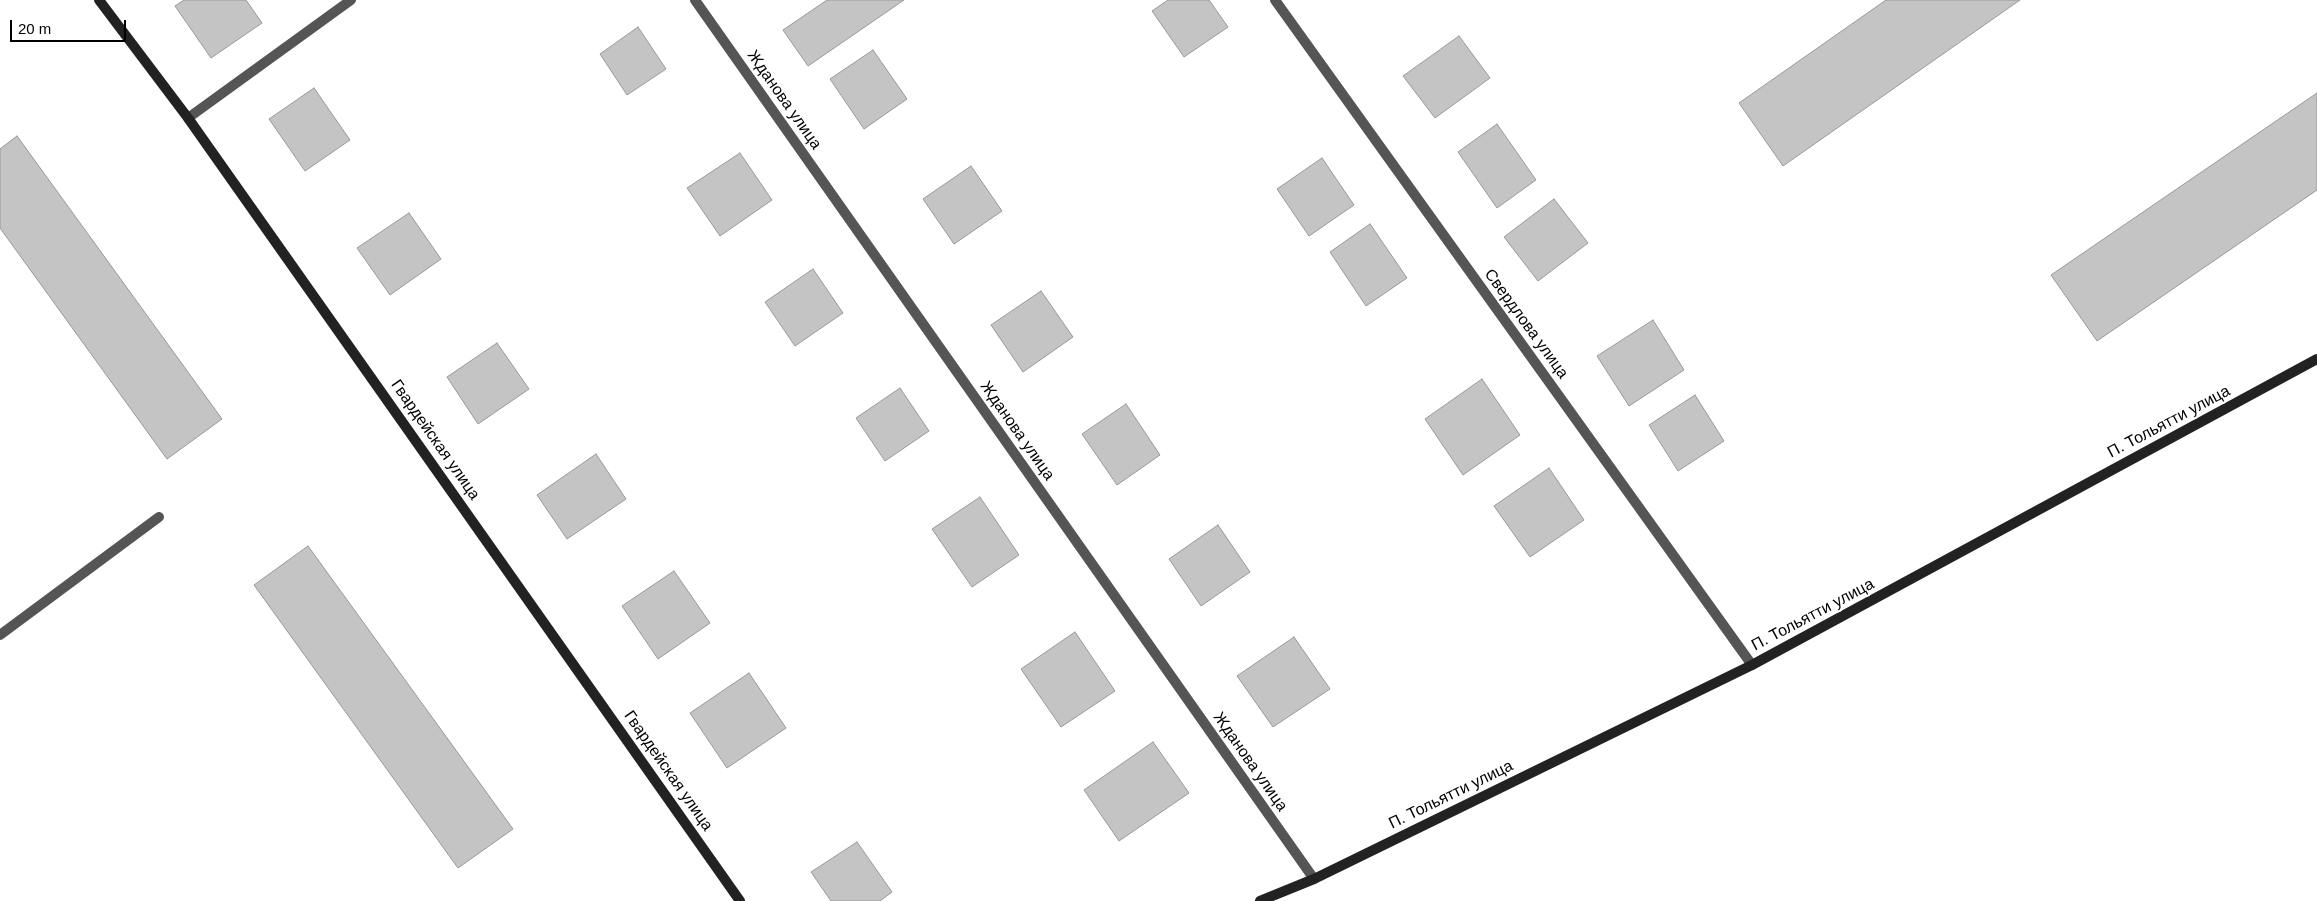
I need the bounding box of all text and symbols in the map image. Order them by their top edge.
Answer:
scale bar [12,10,129,42]
text: 20 m [18,20,51,37]
street label: Жданова улица [743,47,825,153]
street label: Свердлова улица [1480,265,1572,383]
street label: Гвардейская улица [386,376,484,504]
street label: Жданова улица [976,378,1058,484]
street label: П. Тольятти улица [2105,382,2233,462]
street label: П. Тольятти улица [1749,575,1877,655]
street label: Гвардейская улица [619,707,717,835]
street label: Жданова улица [1209,709,1291,815]
street label: П. Тольятти улица [1386,757,1516,833]

